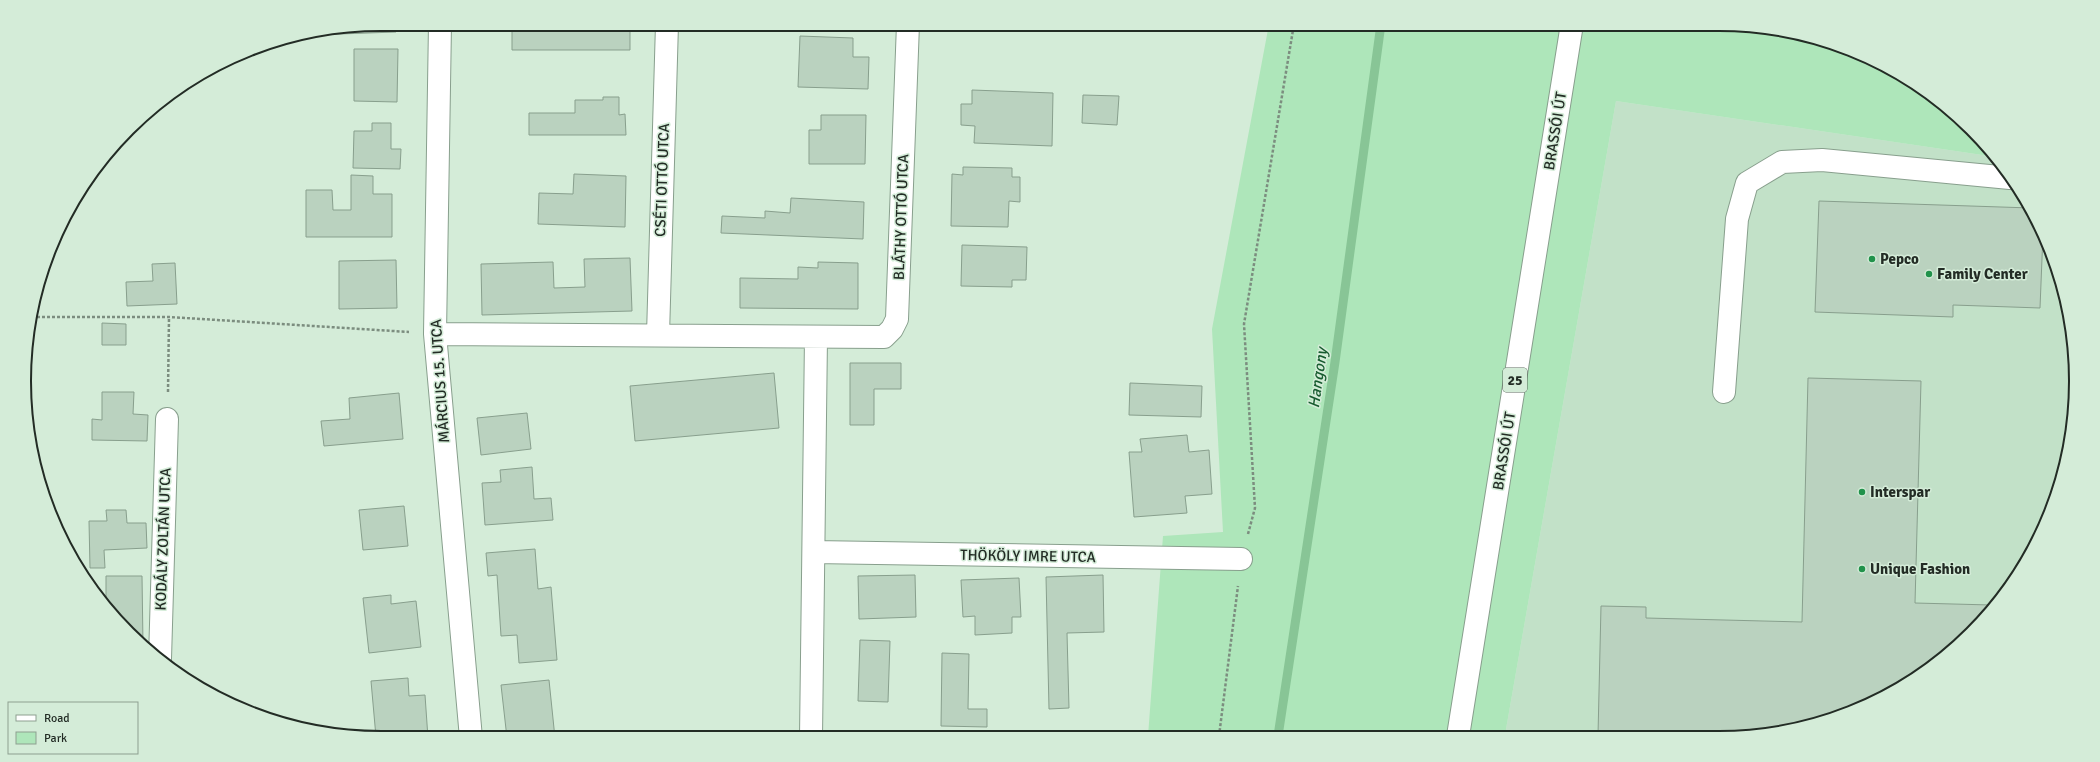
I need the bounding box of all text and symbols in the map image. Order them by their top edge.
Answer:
street label: BRASSÓI ÚT [1539,90,1570,171]
street label: CSÉTI OTTÓ UTCA [650,123,673,237]
street label: BLÁTHY OTTÓ UTCA [889,154,912,280]
place label: Pepco [1880,250,1919,268]
marker: Pepco [1867,254,1877,264]
place label: Family Center [1937,265,2028,283]
marker: Family Center [1924,269,1934,279]
street label: MÁRCIUS 15. UTCA [426,319,453,443]
water label: Hangony [1304,344,1332,409]
road number: 25 [1503,368,1527,392]
street label: BRASSÓI ÚT [1488,410,1519,491]
street label: KODÁLY ZOLTÁN UTCA [151,467,174,611]
place label: Interspar [1870,483,1930,501]
marker: Interspar [1857,487,1867,497]
street label: THÖKÖLY IMRE UTCA [960,546,1096,566]
place label: Unique Fashion [1870,560,1970,578]
marker: Unique Fashion [1857,564,1867,574]
legend [8,702,138,754]
text: Road [44,711,70,726]
text: Park [44,731,67,746]

